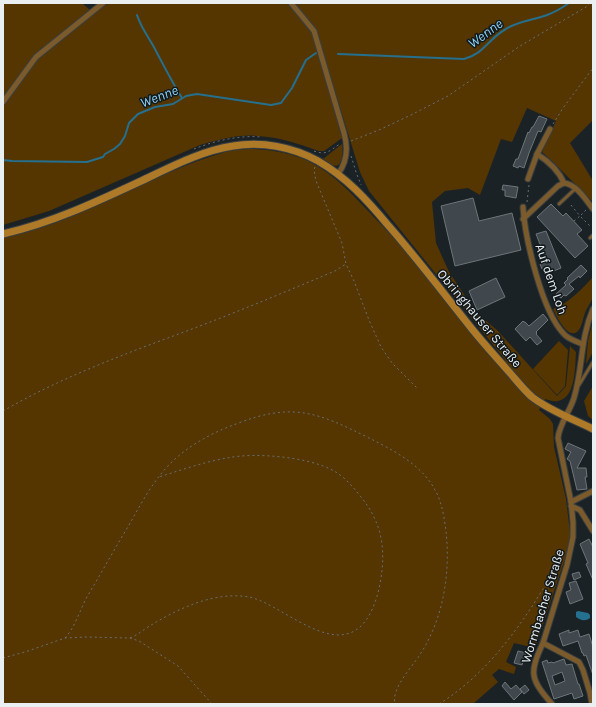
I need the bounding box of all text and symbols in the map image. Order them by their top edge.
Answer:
water label: Wenne [465,15,506,52]
water label: Wenne [138,81,181,111]
street label: Auf dem Loh [532,242,571,316]
street label: Obringhauser Straße [434,266,525,371]
street label: Wormbacher Straße [518,547,567,665]

